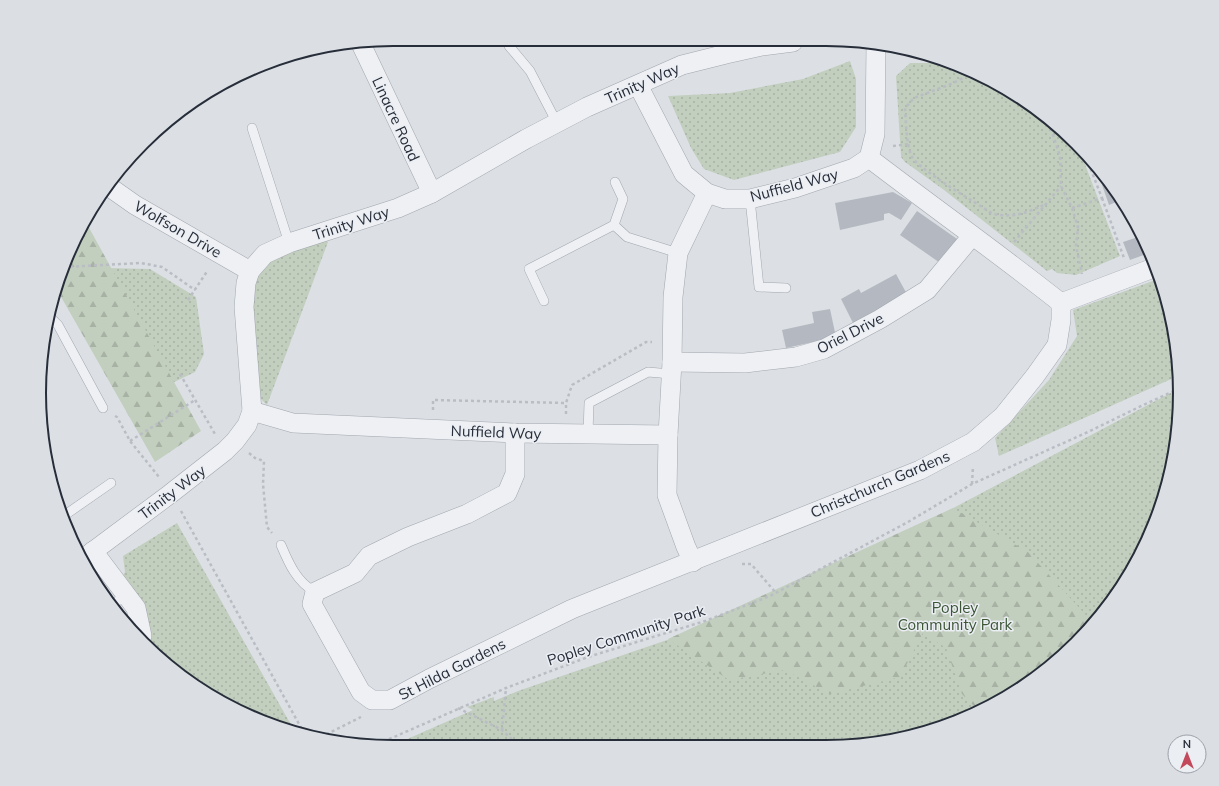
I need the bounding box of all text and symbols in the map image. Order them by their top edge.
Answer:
street label: Trinity Way [602,58,682,108]
street label: Linacre Road [368,74,424,164]
street label: Nuffield Way [748,164,840,206]
street label: Wolfson Drive [131,196,225,262]
street label: Trinity Way [310,202,392,244]
street label: Oriel Drive [813,308,887,358]
street label: Nuffield Way [450,421,542,443]
street label: Christchurch Gardens [807,446,953,522]
street label: Trinity Way [135,461,209,523]
park label: Popley Community Park [898,598,1012,634]
street label: Popley Community Park [545,600,708,670]
street label: St Hilda Gardens [395,634,509,704]
north arrow [1167,734,1207,774]
text: N [1183,737,1191,751]

